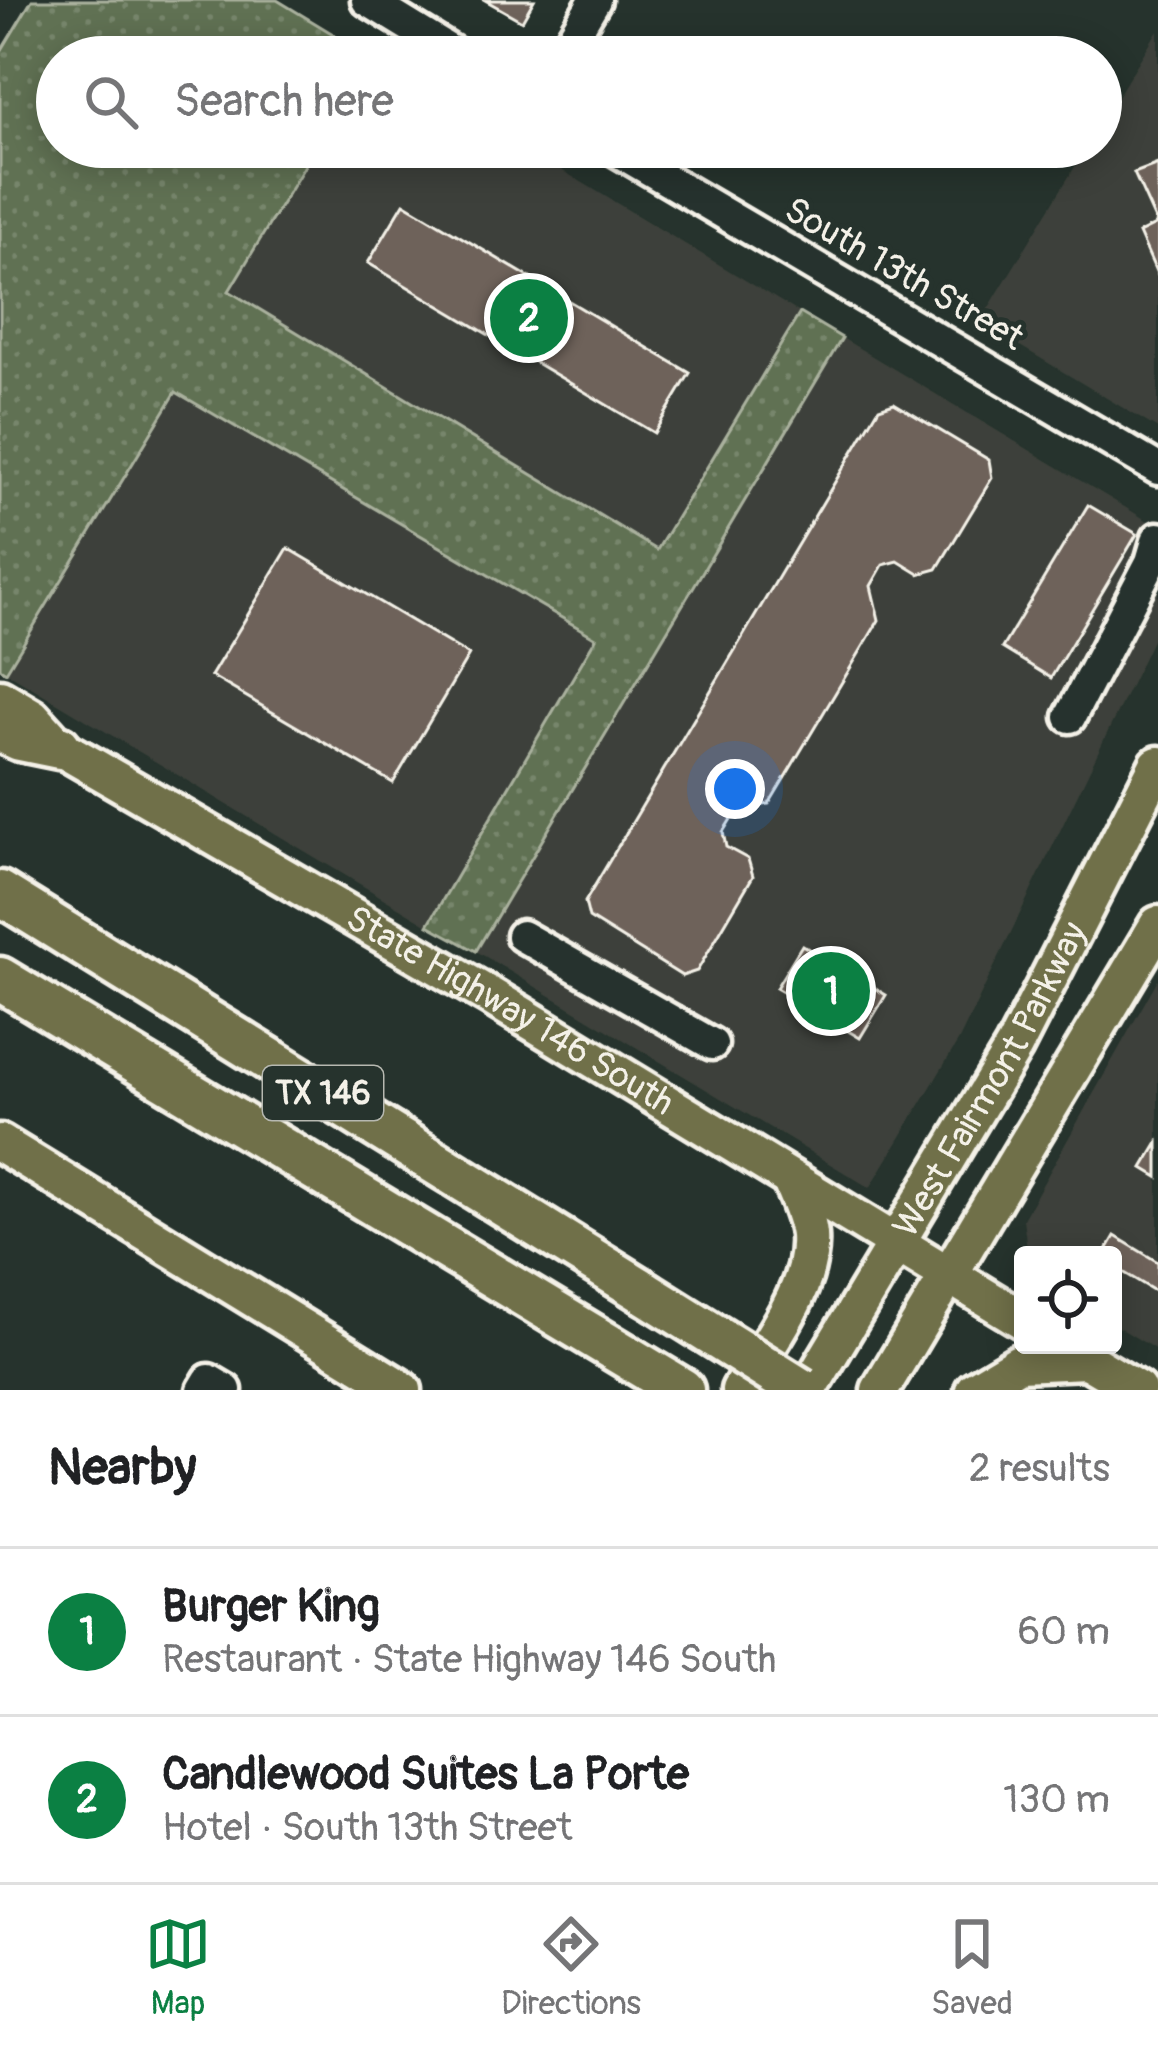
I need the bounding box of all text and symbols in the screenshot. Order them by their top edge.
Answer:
search box [36,36,1122,168]
icon: search [78,69,144,135]
text: Search here [174,74,394,130]
street label: South 13th Street [776,187,1032,361]
pin: 2 [490,273,568,363]
your location [705,759,765,819]
street label: State Highway 146 South [338,895,682,1125]
street label: West Fairmont Parkway [883,914,1097,1245]
pin: 1 [792,946,870,1036]
road number: TX 146 [263,1066,383,1120]
map controls [1014,1246,1122,1354]
button: locate [1014,1246,1122,1354]
text: Nearby [48,1436,196,1500]
text: 2 results [969,1444,1110,1493]
text: Burger King [162,1579,380,1635]
text: 1 [79,1607,95,1656]
text: 60 m [1018,1607,1110,1656]
text: Restaurant · State Highway 146 South [162,1635,776,1684]
text: Candlewood Suites La Porte [162,1747,689,1803]
text: 2 [76,1775,98,1824]
text: 130 m [1003,1775,1110,1824]
text: Hotel · South 13th Street [162,1803,572,1852]
tab: Map [145,1911,211,2024]
tab: Directions [501,1911,641,2024]
tab: Saved [931,1911,1013,2024]

